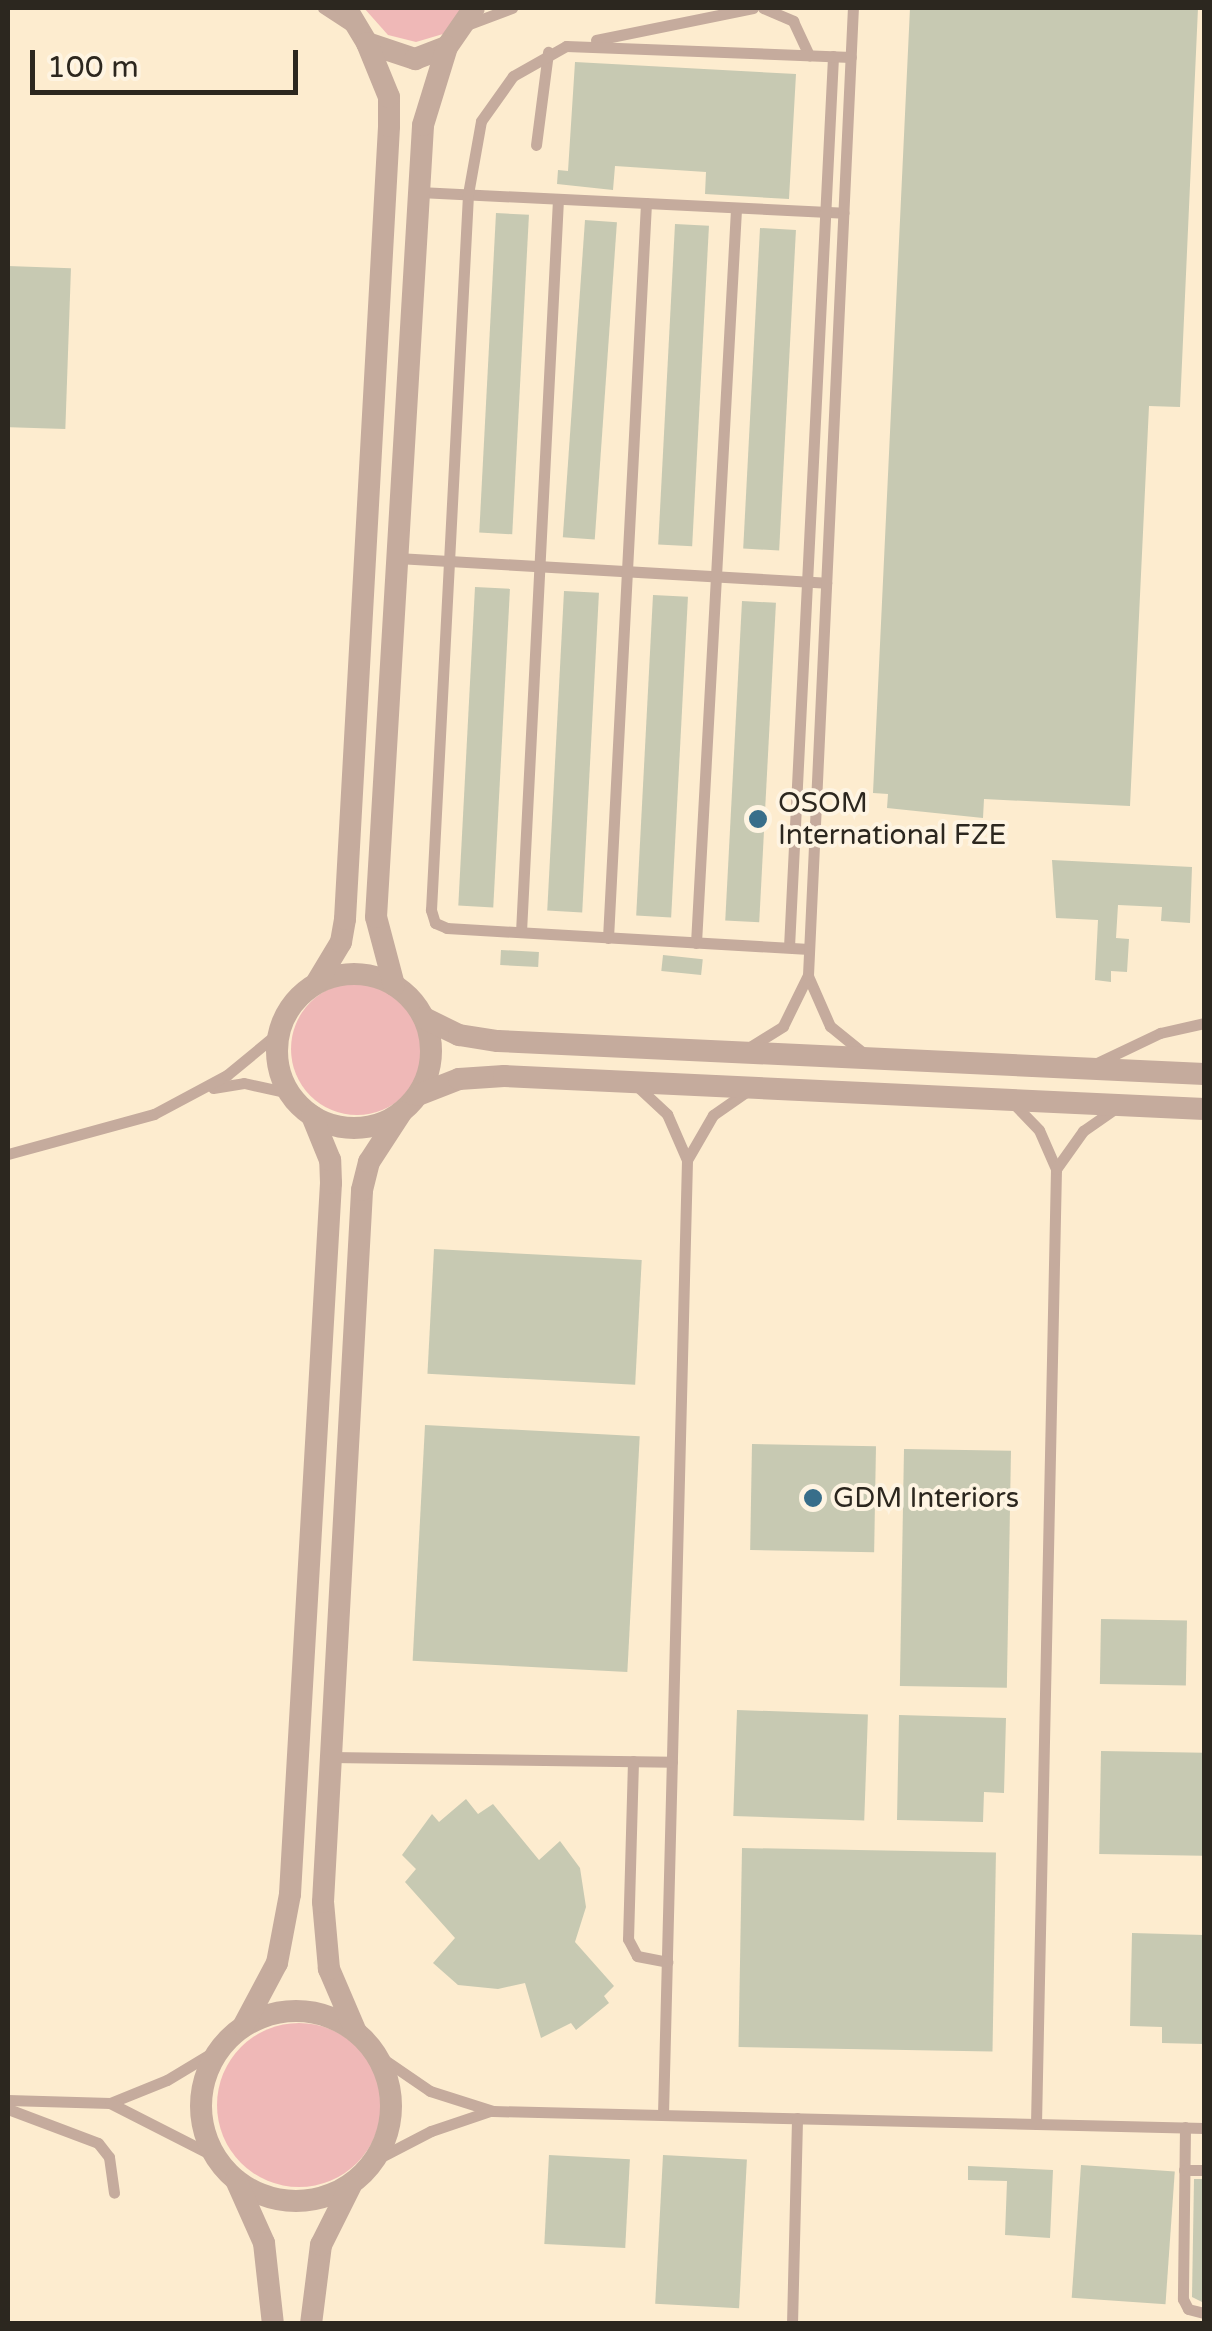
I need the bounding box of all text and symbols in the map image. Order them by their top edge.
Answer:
scale bar [35,30,302,92]
text: 100 m [47,49,139,86]
place label: OSOM International FZE [778,786,1006,852]
marker: OSOM International FZE [747,808,769,830]
place label: GDM Interiors [833,1481,1019,1515]
marker: GDM Interiors [802,1487,824,1509]

